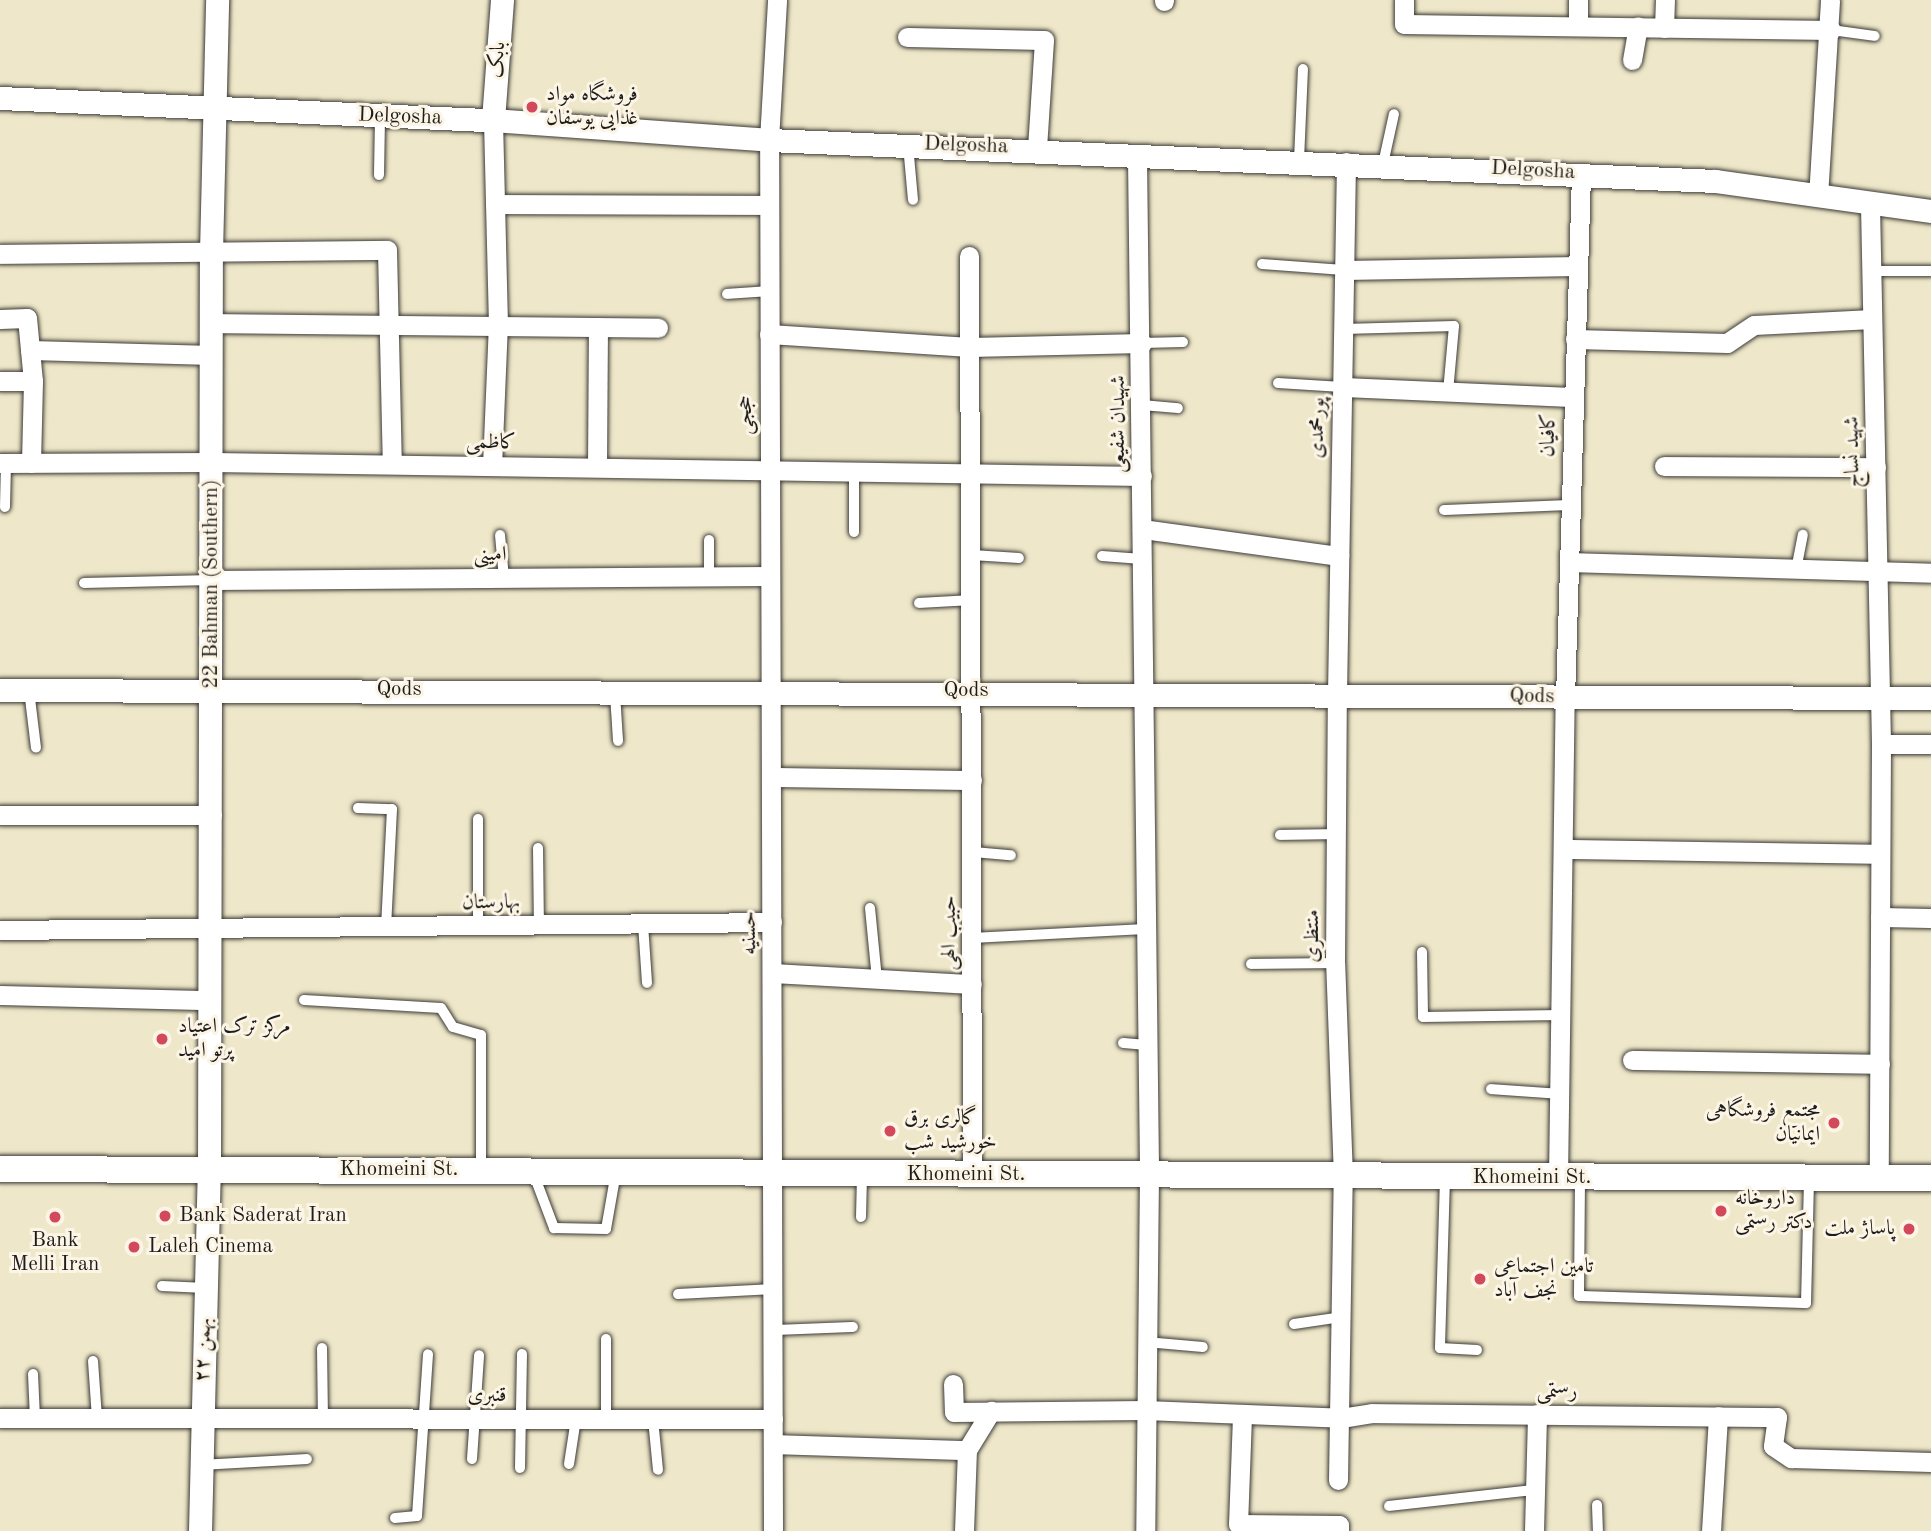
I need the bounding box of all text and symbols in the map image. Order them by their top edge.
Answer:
street label: بابک [484,41,512,79]
place label: فروشگاه مواد غذایی یوسفان [546,82,638,132]
marker: فروشگاه مواد غذایی یوسفان [524,99,540,115]
street label: Delgosha [357,103,443,131]
street label: Delgosha [923,132,1009,160]
street label: Delgosha [1490,156,1576,186]
street label: شهیدان شفیعی [1106,375,1132,473]
street label: حججی [733,395,759,435]
street label: پورمحمدی [1305,397,1331,459]
street label: کافیان [1536,412,1562,458]
street label: شهید نساج [1840,416,1866,488]
street label: کاظمی [466,430,516,456]
street label: 22 Bahman (Southern) [199,479,225,689]
street label: امینی [473,542,507,568]
street label: Qods [376,677,422,703]
street label: Qods [943,678,989,704]
street label: Qods [1509,684,1555,710]
street label: بهارستان [462,890,520,916]
street label: حبیب الهی [937,895,963,971]
street label: منتظری [1300,909,1326,963]
street label: حسنیه [737,911,763,955]
place label: مرکز ترک اعتیاد پرتو امید [178,1014,290,1064]
marker: مرکز ترک اعتیاد پرتو امید [152,1029,172,1049]
place label: مجتمع فروشگاهی ایمانیان [1706,1098,1820,1148]
place label: گالری برق خورشید شب [904,1106,997,1156]
marker: مجتمع فروشگاهی ایمانیان [1826,1115,1842,1131]
marker: گالری برق خورشید شب [882,1123,898,1139]
street label: Khomeini St. [340,1157,458,1183]
street label: Khomeini St. [907,1162,1025,1188]
street label: Khomeini St. [1473,1165,1591,1191]
place label: داروخانه دکتر رستمی [1735,1186,1812,1236]
place label: Bank Saderat Iran [179,1203,347,1229]
marker: داروخانه دکتر رستمی [1713,1203,1729,1219]
marker: Bank Saderat Iran [157,1208,173,1224]
marker: Bank Melli Iran [47,1209,63,1225]
place label: پاساژ ملت [1824,1216,1895,1242]
marker: پاساژ ملت [1901,1221,1917,1237]
place label: Bank Melli Iran [11,1228,99,1278]
place label: Laleh Cinema [148,1234,273,1260]
marker: Laleh Cinema [126,1239,142,1255]
place label: تامین اجتماعی نجف آباد [1494,1254,1593,1304]
marker: تامین اجتماعی نجف آباد [1472,1271,1488,1287]
street label: ۲۲ بهمن [190,1317,218,1383]
street label: رستمی [1537,1379,1577,1405]
street label: قنبری [468,1383,506,1409]

